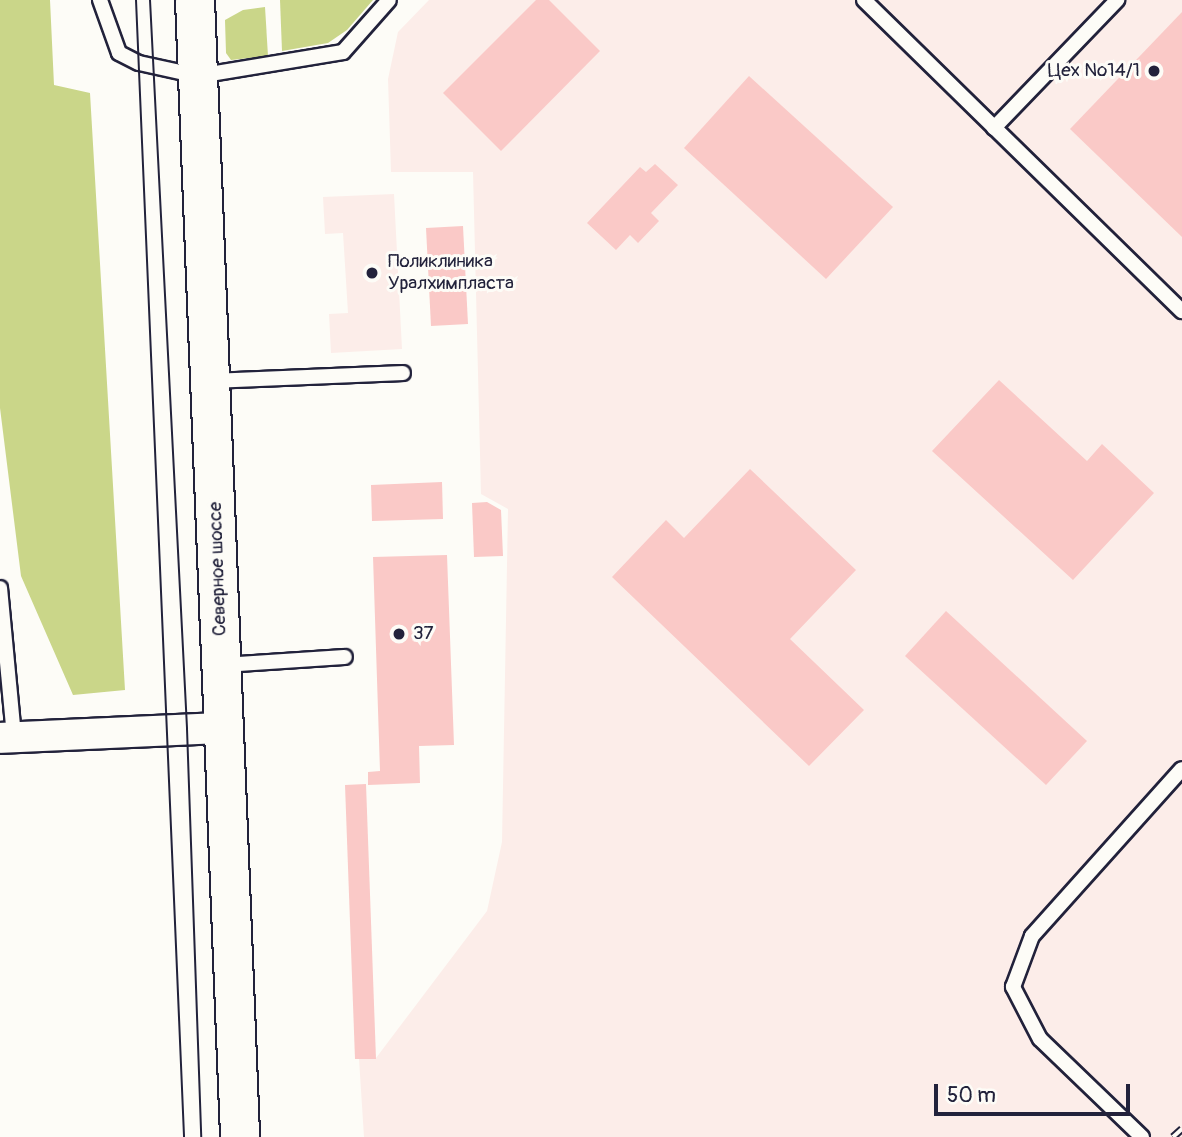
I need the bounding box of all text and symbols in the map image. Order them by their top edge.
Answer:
place label: Цех №14/1 [1048,60,1140,82]
marker: Цех №14/1 [1146,63,1162,79]
place label: Поликлиника Уралхимпласта [388,251,514,295]
marker: Поликлиника Уралхимпласта [362,263,382,283]
street label: Северное шоссе [204,502,232,636]
place label: 37 [413,623,434,645]
marker: 37 [391,626,407,642]
scale bar [937,1070,1133,1114]
text: 50 m [947,1082,996,1109]

